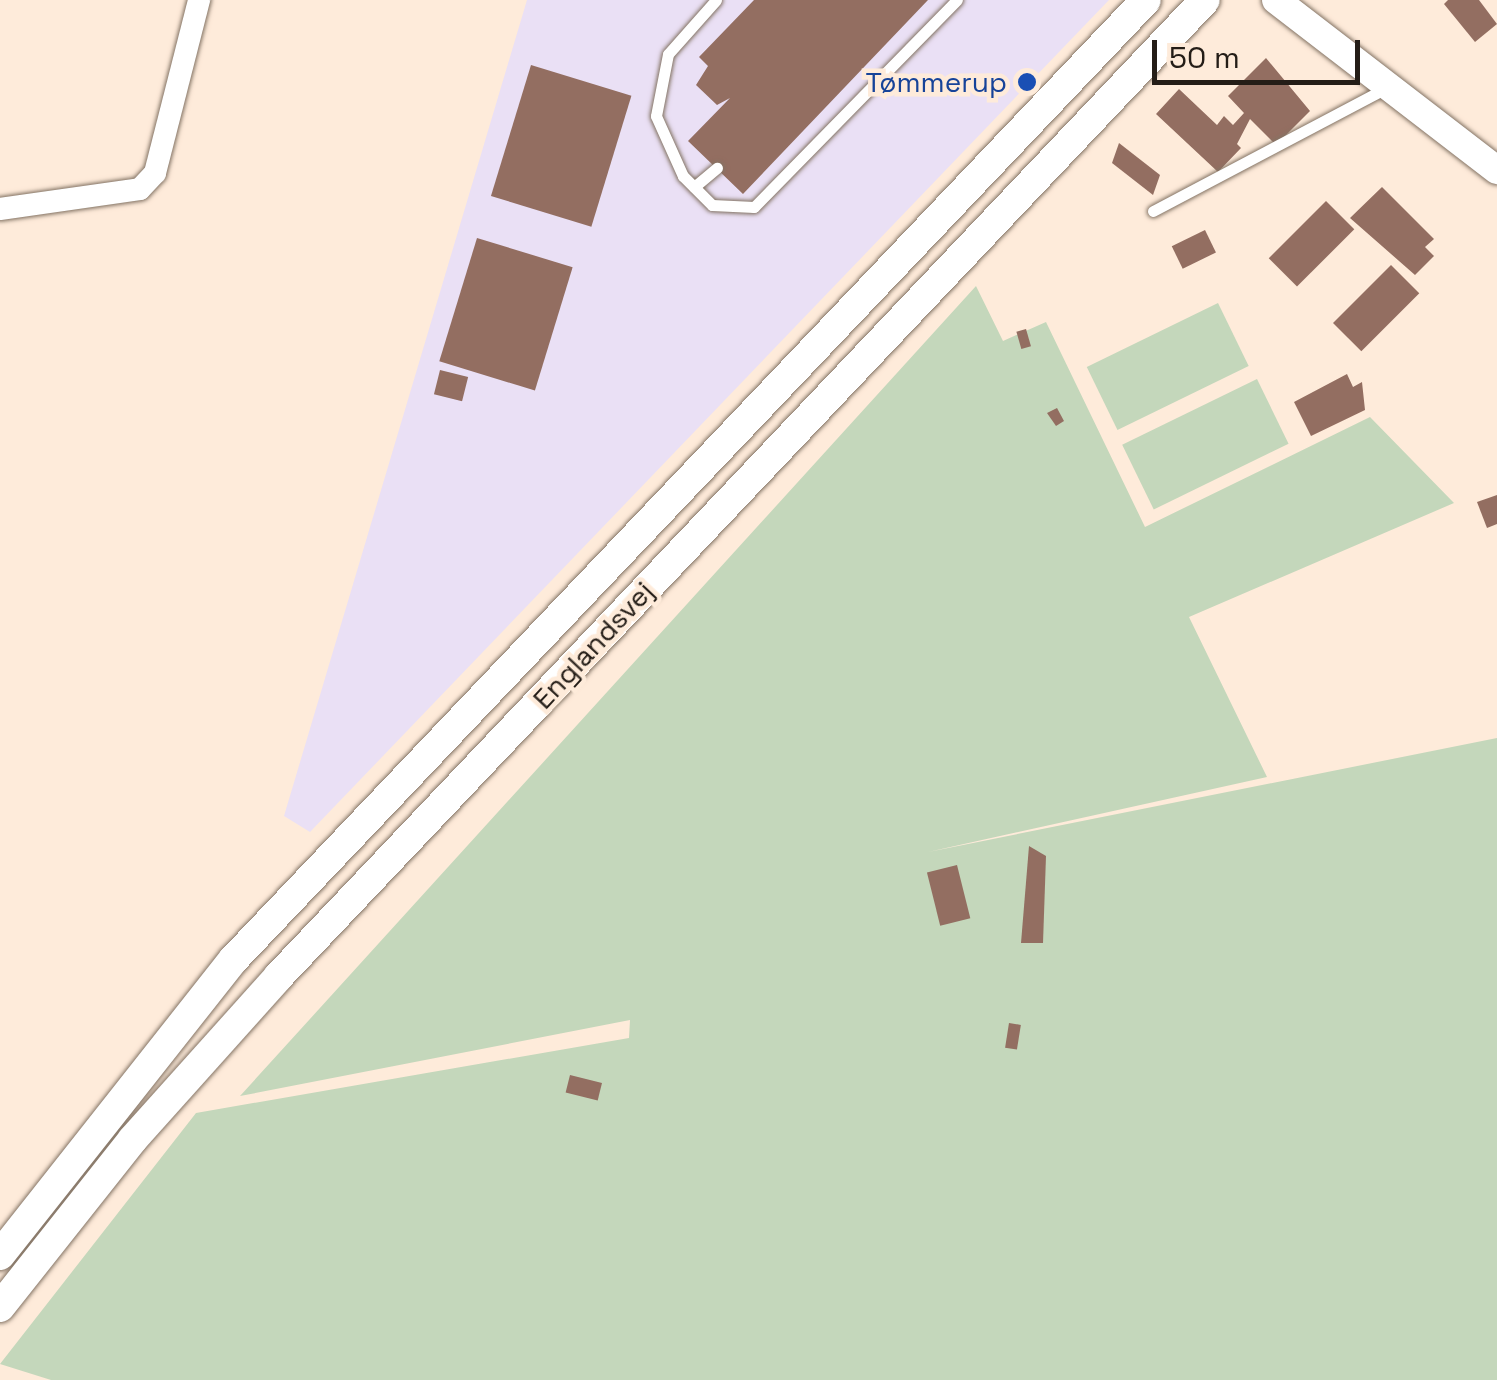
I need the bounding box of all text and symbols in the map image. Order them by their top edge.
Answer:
scale bar [1157,20,1364,82]
text: 50 m [1169,38,1240,77]
place label: Tømmerup [866,65,1007,99]
marker: Tømmerup [1016,71,1038,93]
street label: Englandsvej [526,575,660,715]

